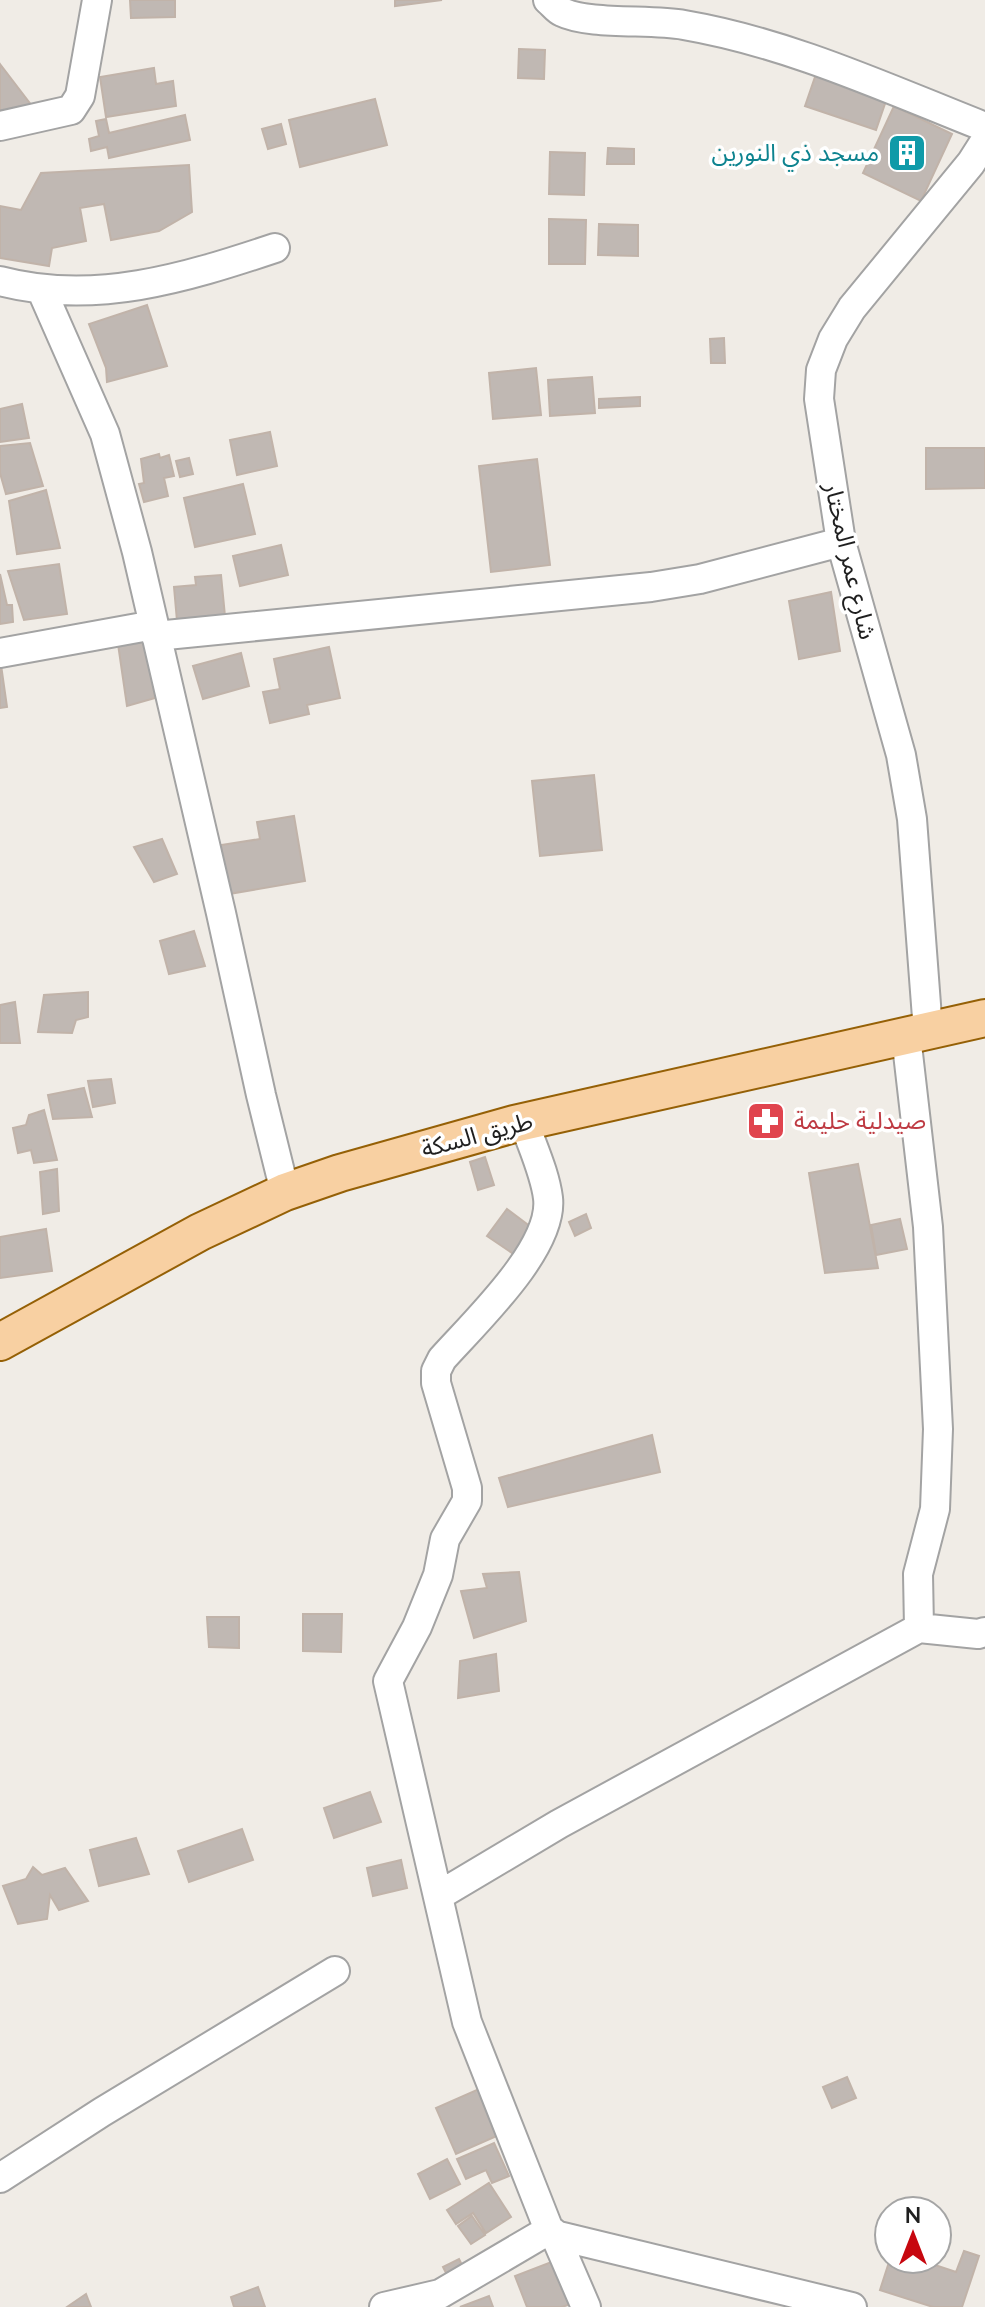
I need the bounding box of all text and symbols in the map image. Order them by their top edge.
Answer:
building icon: مسجد ذي النورين [886,132,928,174]
place label: مسجد ذي النورين [712,137,879,172]
street label: شارع عمر المختار [815,478,884,643]
pharmacy icon: صيدلية حليمة [745,1100,787,1142]
street label: طريق السكة [418,1105,536,1165]
place label: صيدلية حليمة [794,1105,926,1137]
north arrow [873,2195,953,2275]
text: N [905,2201,921,2231]

